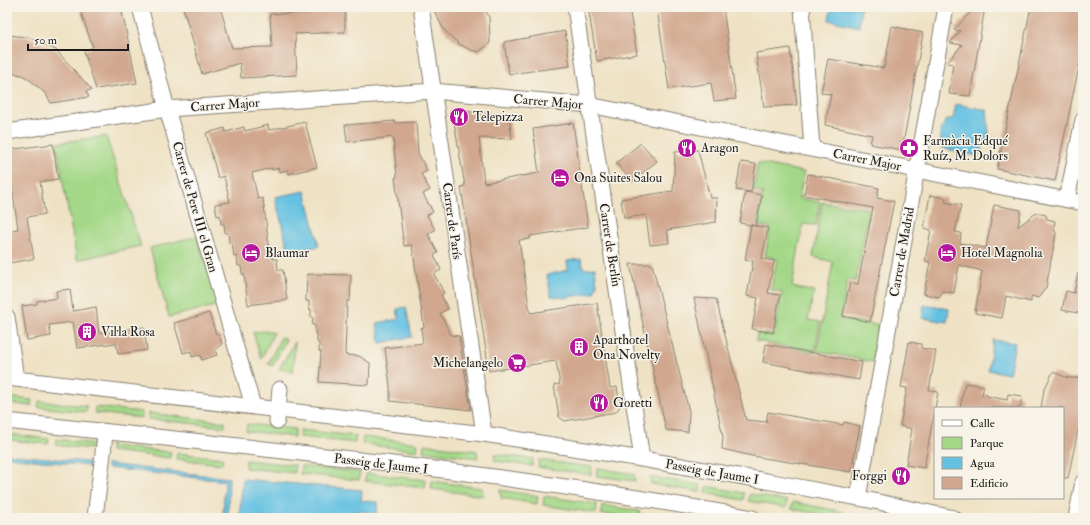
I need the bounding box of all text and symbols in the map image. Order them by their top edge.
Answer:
scale bar [28,26,128,52]
text: 50 m [34,33,58,48]
street label: Carrer Major [513,91,583,113]
street label: Carrer Major [190,95,260,115]
restaurant icon: Telepizza [448,106,470,128]
place label: Telepizza [473,109,524,126]
place label: Farmàcia Edqué Ruíz, M. Dolors [923,133,1008,164]
restaurant icon: Aragon [676,137,698,159]
pharmacy icon: Farmàcia Edqué Ruíz, M. Dolors [898,137,920,159]
street label: Carrer de Pere III el Gran [169,140,221,275]
place label: Aragon [700,140,739,156]
street label: Carrer Major [831,146,903,175]
hotel icon: Ona Suites Salou [549,167,571,189]
place label: Ona Suites Salou [574,170,663,186]
street label: Carrer de París [439,182,465,261]
street label: Carrer de Berlín [596,202,625,288]
street label: Carrer de Madrid [886,205,918,298]
hotel icon: Blaumar [240,242,262,264]
hotel icon: Hotel Magnolia [936,242,958,264]
place label: Blaumar [265,245,309,261]
place label: Hotel Magnolia [961,245,1043,261]
building icon: Vil·la Rosa [76,321,98,343]
place label: Vil·la Rosa [101,324,156,340]
place label: Aparthotel Ona Novelty [592,332,660,364]
building icon: Aparthotel Ona Novelty [568,336,590,358]
supermarket icon: Michelangelo [506,352,528,374]
place label: Michelangelo [433,355,503,371]
restaurant icon: Goretti [588,392,610,414]
place label: Goretti [613,395,653,411]
legend [934,407,1064,499]
text: Calle [970,416,995,431]
text: Parque [970,436,1004,451]
street label: Passeig de Jaume I [333,450,429,478]
street label: Passeig de Jaume I [664,456,760,488]
text: Agua [969,456,996,471]
restaurant icon: Forggi [890,465,912,487]
place label: Forggi [852,468,888,484]
text: Edificio [970,476,1008,491]

